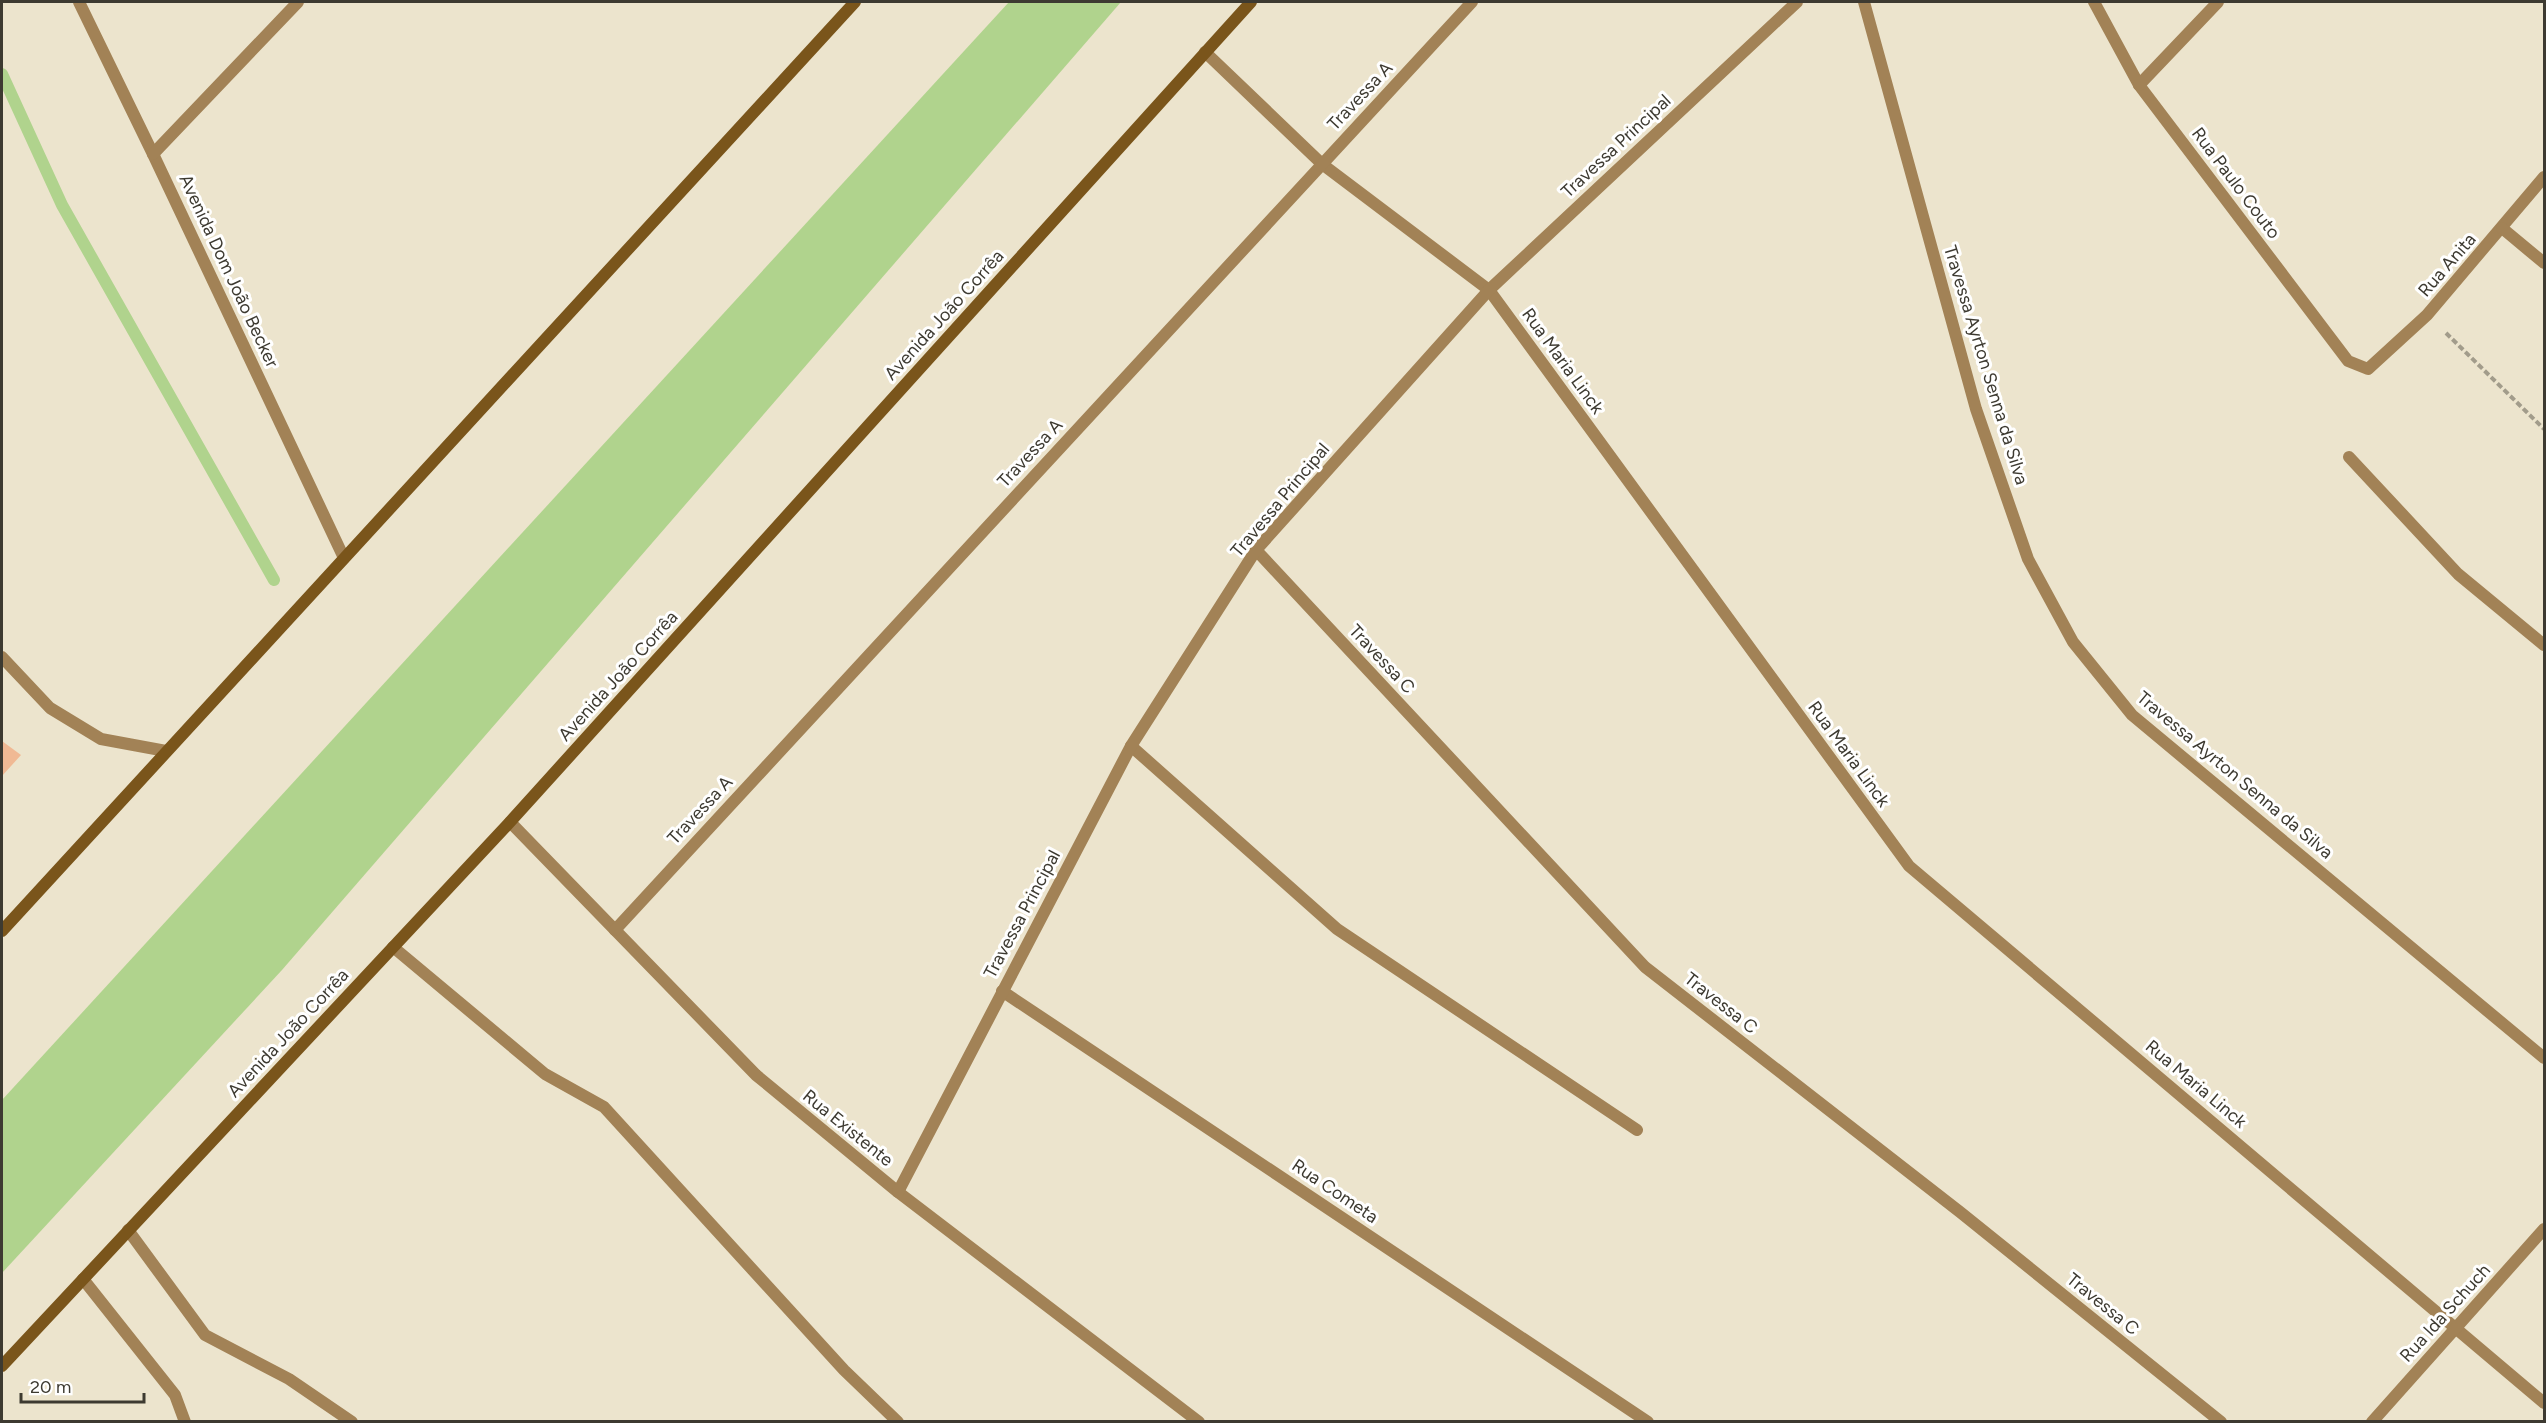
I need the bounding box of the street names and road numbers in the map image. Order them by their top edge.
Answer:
street label: Travessa A [1323,57,1397,135]
street label: Travessa Principal [1557,90,1675,202]
street label: Rua Paulo Couto [2187,123,2285,243]
street label: Avenida Dom João Becker [175,171,283,371]
street label: Rua Anita [2413,229,2481,301]
street label: Travessa Ayrton Senna da Silva [1939,243,2033,487]
street label: Avenida João Corrêa [880,245,1008,385]
street label: Rua Maria Linck [1517,304,1609,418]
street label: Travessa A [993,414,1067,492]
street label: Travessa Principal [1226,439,1334,561]
street label: Avenida João Corrêa [554,606,682,746]
street label: Travessa C [1344,620,1420,698]
street label: Travessa Ayrton Senna da Silva [2133,687,2337,863]
street label: Rua Maria Linck [1803,697,1895,811]
street label: Travessa A [663,771,737,849]
street label: Travessa Principal [979,846,1065,982]
street label: Avenida João Corrêa [223,964,353,1102]
street label: Travessa C [1680,968,1762,1038]
street label: Rua Maria Linck [2141,1035,2251,1133]
street label: Rua Existente [798,1085,898,1171]
street label: Rua Cometa [1288,1154,1382,1228]
street label: Rua Ida Schuch [2395,1259,2495,1367]
street label: Travessa C [2062,1268,2144,1340]

